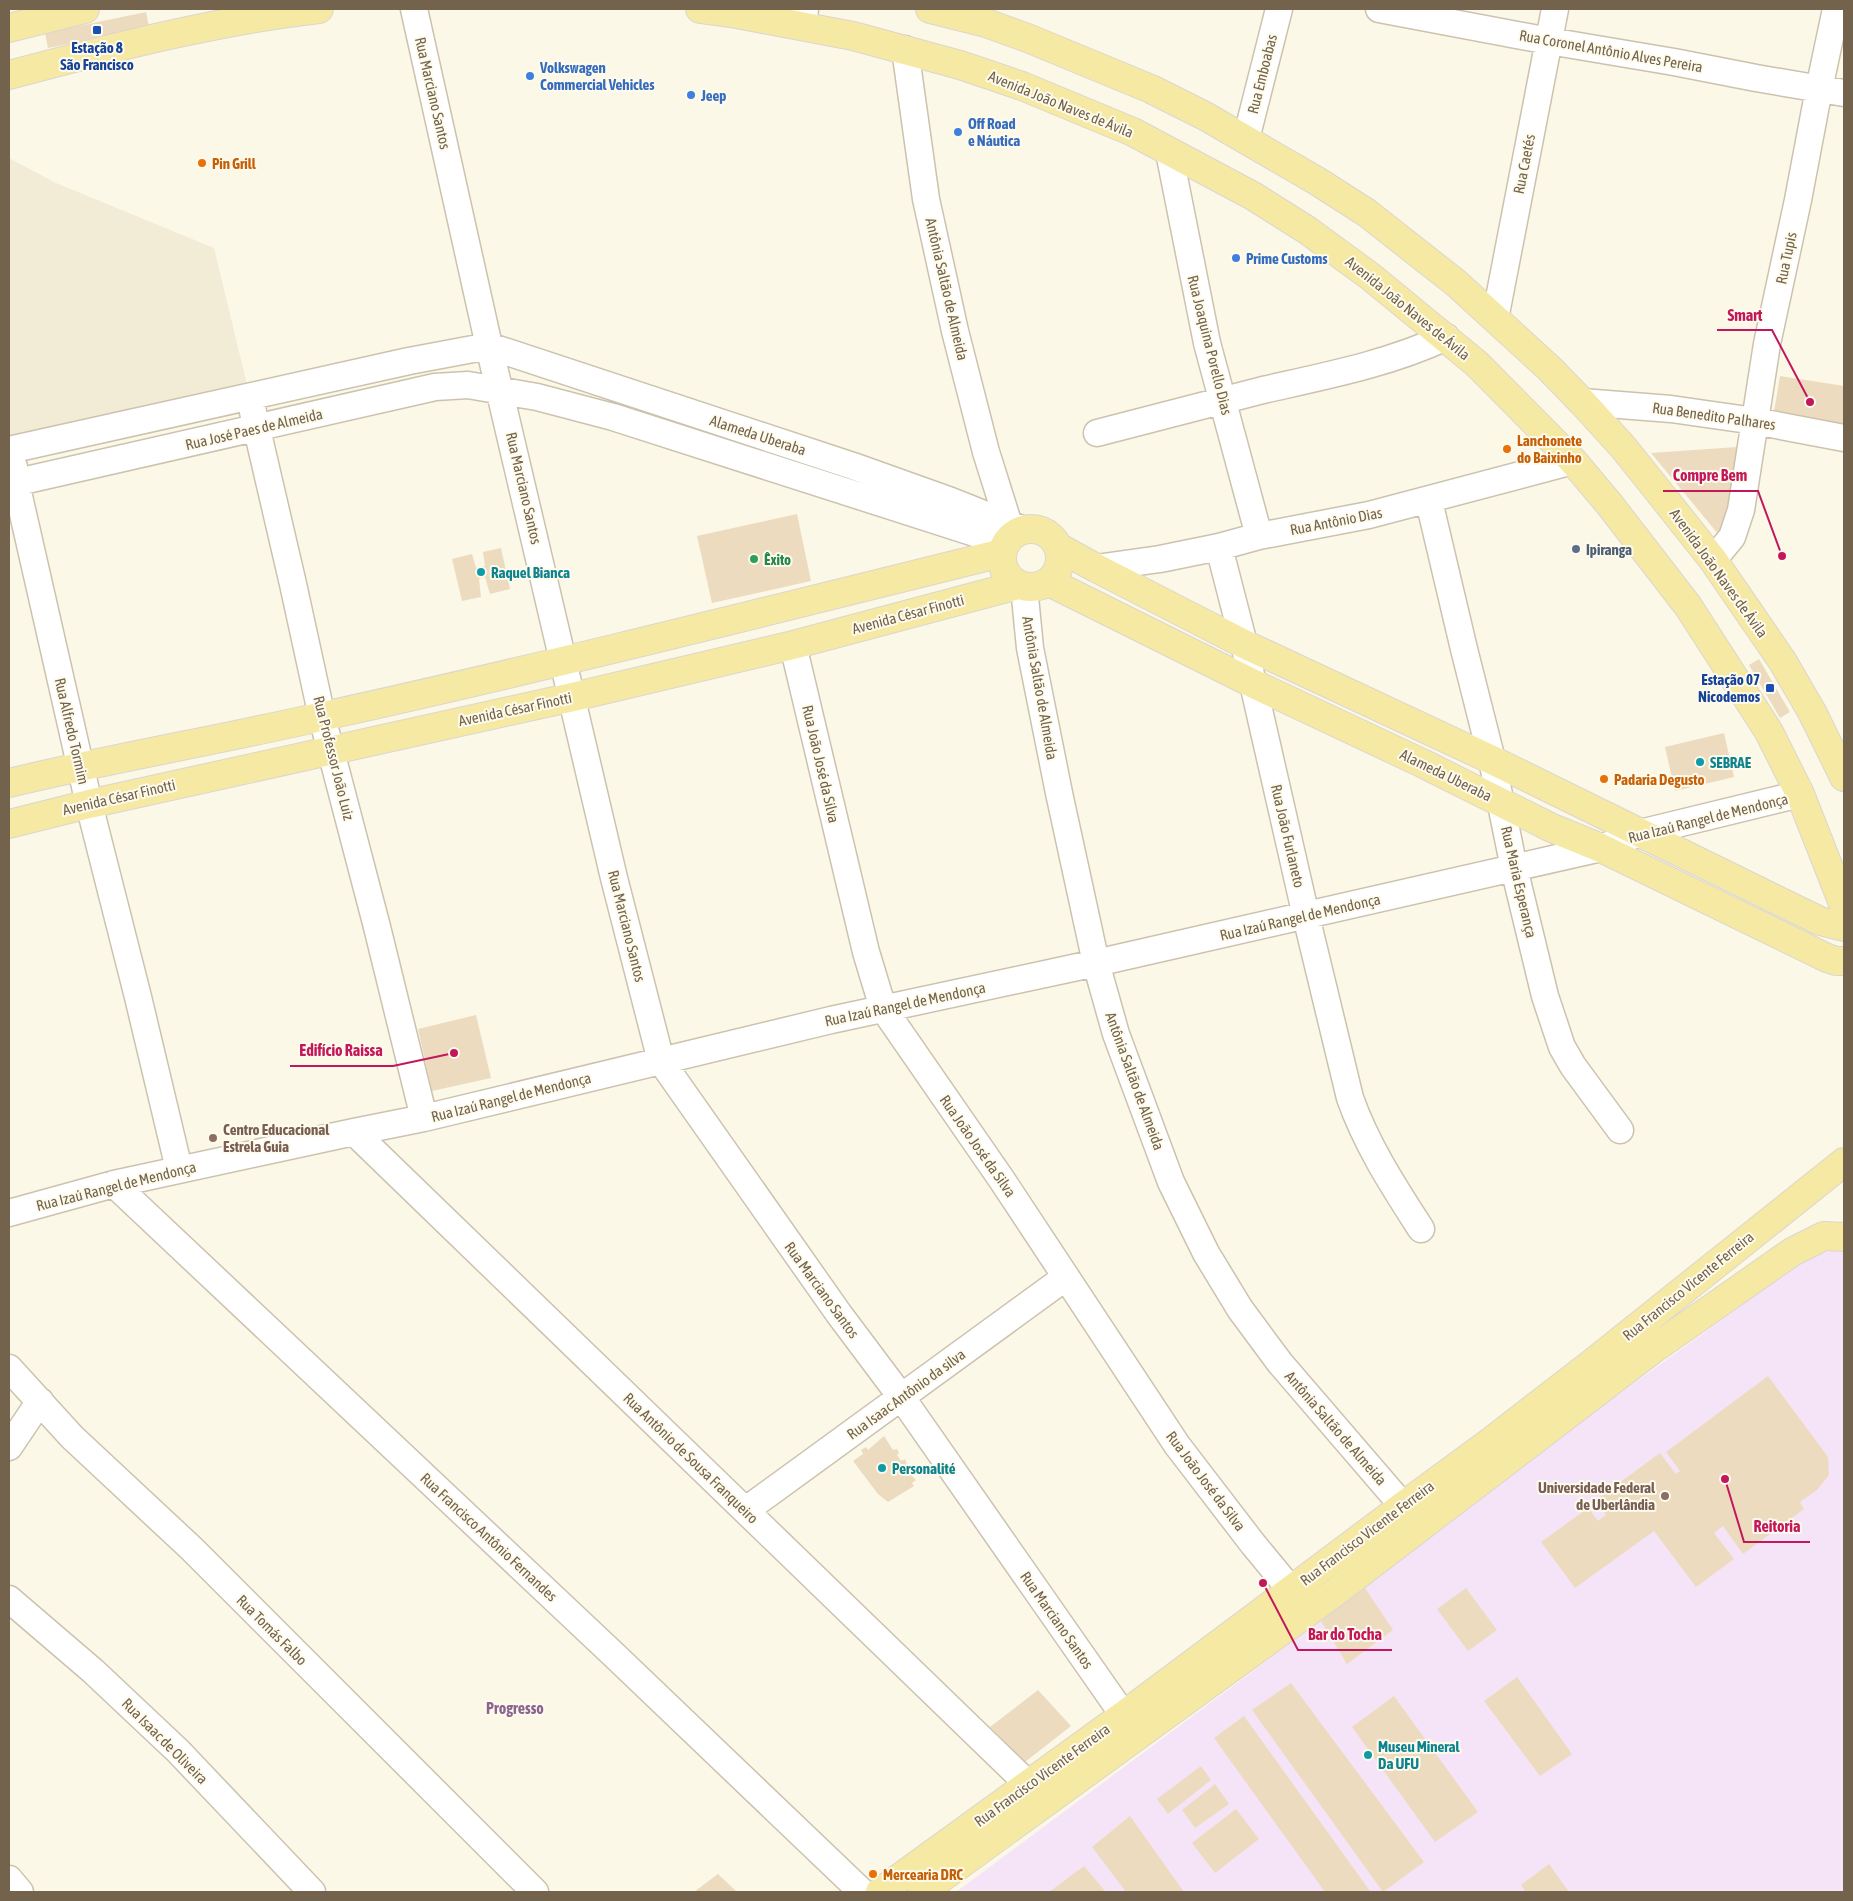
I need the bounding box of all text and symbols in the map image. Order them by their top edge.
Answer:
marker: Estação 8 São Francisco [91,24,103,36]
street label: Rua Coronel Antônio Alves Pereira [1518,26,1704,76]
street label: Rua Emboabas [1244,32,1280,116]
street label: Rua Marciano Santos [412,35,454,151]
place label: Estação 8 São Francisco [60,39,134,73]
place label: Volkswagen Commercial Vehicles [539,59,655,93]
street label: Avenida João Naves de Ávila [986,67,1136,141]
marker: Volkswagen Commercial Vehicles [524,70,536,82]
place label: Jeep [700,87,726,104]
marker: Jeep [685,89,697,101]
place label: Off Road e Náutica [968,115,1020,149]
marker: Off Road e Náutica [952,126,964,138]
street label: Rua Caetés [1510,133,1538,195]
place label: Pin Grill [212,155,257,172]
marker: Pin Grill [196,157,208,169]
street label: Antônia Saltão de Almeida [922,216,972,362]
street label: Rua Tupis [1772,230,1800,286]
place label: Prime Customs [1246,250,1328,267]
marker: Prime Customs [1230,252,1242,264]
street label: Avenida João Naves de Ávila [1342,253,1474,363]
street label: Rua Joaquina Porello Dias [1184,273,1236,417]
callout: Smart [1717,299,1772,330]
text: Smart [1728,306,1763,324]
street label: Rua Benedito Palhares [1651,399,1777,433]
street label: Rua José Paes de Almeida [184,405,324,453]
street label: Alameda Uberaba [708,411,808,459]
street label: Rua Marciano Santos [503,430,545,546]
place label: Lanchonete do Baixinho [1517,432,1582,466]
marker: Lanchonete do Baixinho [1501,443,1513,455]
callout: Compre Bem [1663,460,1758,491]
text: Compre Bem [1673,466,1747,484]
street label: Rua Antônio Dias [1288,504,1384,538]
street label: Avenida João Naves de Ávila [1667,505,1771,641]
place label: Ipiranga [1586,541,1632,558]
marker: Ipiranga [1570,543,1582,555]
place label: Êxito [764,551,791,568]
marker: Êxito [748,553,760,565]
place label: Raquel Bianca [491,564,570,581]
marker: Raquel Bianca [475,566,487,578]
street label: Avenida César Finotti [850,591,966,637]
street label: Antônia Saltão de Almeida [1019,615,1061,761]
place label: Estação 07 Nicodemos [1698,671,1761,705]
street label: Rua Alfredo Tormim [51,676,93,786]
marker: Estação 07 Nicodemos [1764,682,1776,694]
street label: Avenida César Finotti [457,689,573,729]
street label: Rua Professor João Luiz [310,694,358,822]
street label: Rua João José da Silva [799,703,843,825]
street label: Alameda Uberaba [1397,745,1495,805]
place label: SEBRAE [1710,754,1752,771]
marker: SEBRAE [1694,756,1706,768]
place label: Padaria Degusto [1614,771,1704,788]
marker: Padaria Degusto [1598,773,1610,785]
street label: Avenida César Finotti [61,776,177,818]
street label: Rua João Furlaneto [1268,783,1308,889]
street label: Rua Izaú Rangel de Mendonça [1626,790,1790,846]
street label: Rua Maria Esperança [1498,824,1540,940]
street label: Rua Marciano Santos [605,868,649,984]
street label: Rua Izaú Rangel de Mendonça [1218,890,1382,944]
street label: Rua Izaú Rangel de Mendonça [823,979,987,1029]
street label: Antônia Saltão de Almeida [1102,1010,1168,1152]
callout: Edifício Raissa [290,1035,393,1066]
text: Edifício Raissa [299,1041,383,1059]
street label: Rua Izaú Rangel de Mendonça [429,1069,593,1125]
street label: Rua João José da Silva [936,1092,1020,1200]
place label: Centro Educacional Estrela Guia [223,1121,330,1155]
marker: Centro Educacional Estrela Guia [207,1132,219,1144]
street label: Rua Izaú Rangel de Mendonça [34,1158,198,1214]
street label: Rua Francisco Vicente Ferreira [1619,1228,1757,1344]
street label: Rua Marciano Santos [781,1239,863,1341]
street label: Rua Isaac Antônio da silva [844,1345,968,1443]
street label: Antônia Saltão de Almeida [1282,1367,1390,1489]
street label: Rua Antônio de Sousa Franqueiro [620,1389,762,1527]
street label: Rua João José da Silva [1163,1428,1249,1534]
place label: Personalité [892,1460,956,1477]
marker: Personalité [876,1462,888,1474]
street label: Rua Francisco Antônio Fernandes [417,1469,561,1605]
street label: Rua Francisco Vicente Ferreira [1297,1477,1437,1589]
place label: Universidade Federal de Uberlândia [1538,1479,1656,1513]
marker: Universidade Federal de Uberlândia [1659,1490,1671,1502]
callout: Reitoria [1744,1511,1810,1542]
text: Reitoria [1754,1517,1800,1535]
street label: Rua Marciano Santos [1017,1568,1097,1672]
street label: Rua Tomás Falbo [233,1591,311,1669]
callout: Bar do Tocha [1298,1619,1392,1650]
text: Bar do Tocha [1308,1625,1382,1643]
street label: Rua Isaac de Oliveira [119,1695,211,1787]
district label: Progresso [486,1699,544,1717]
street label: Rua Francisco Vicente Ferreira [971,1720,1113,1830]
place label: Museu Mineral Da UFU [1378,1738,1460,1772]
marker: Museu Mineral Da UFU [1362,1749,1374,1761]
place label: Mercearia DRC [883,1866,963,1883]
marker: Mercearia DRC [867,1868,879,1880]

